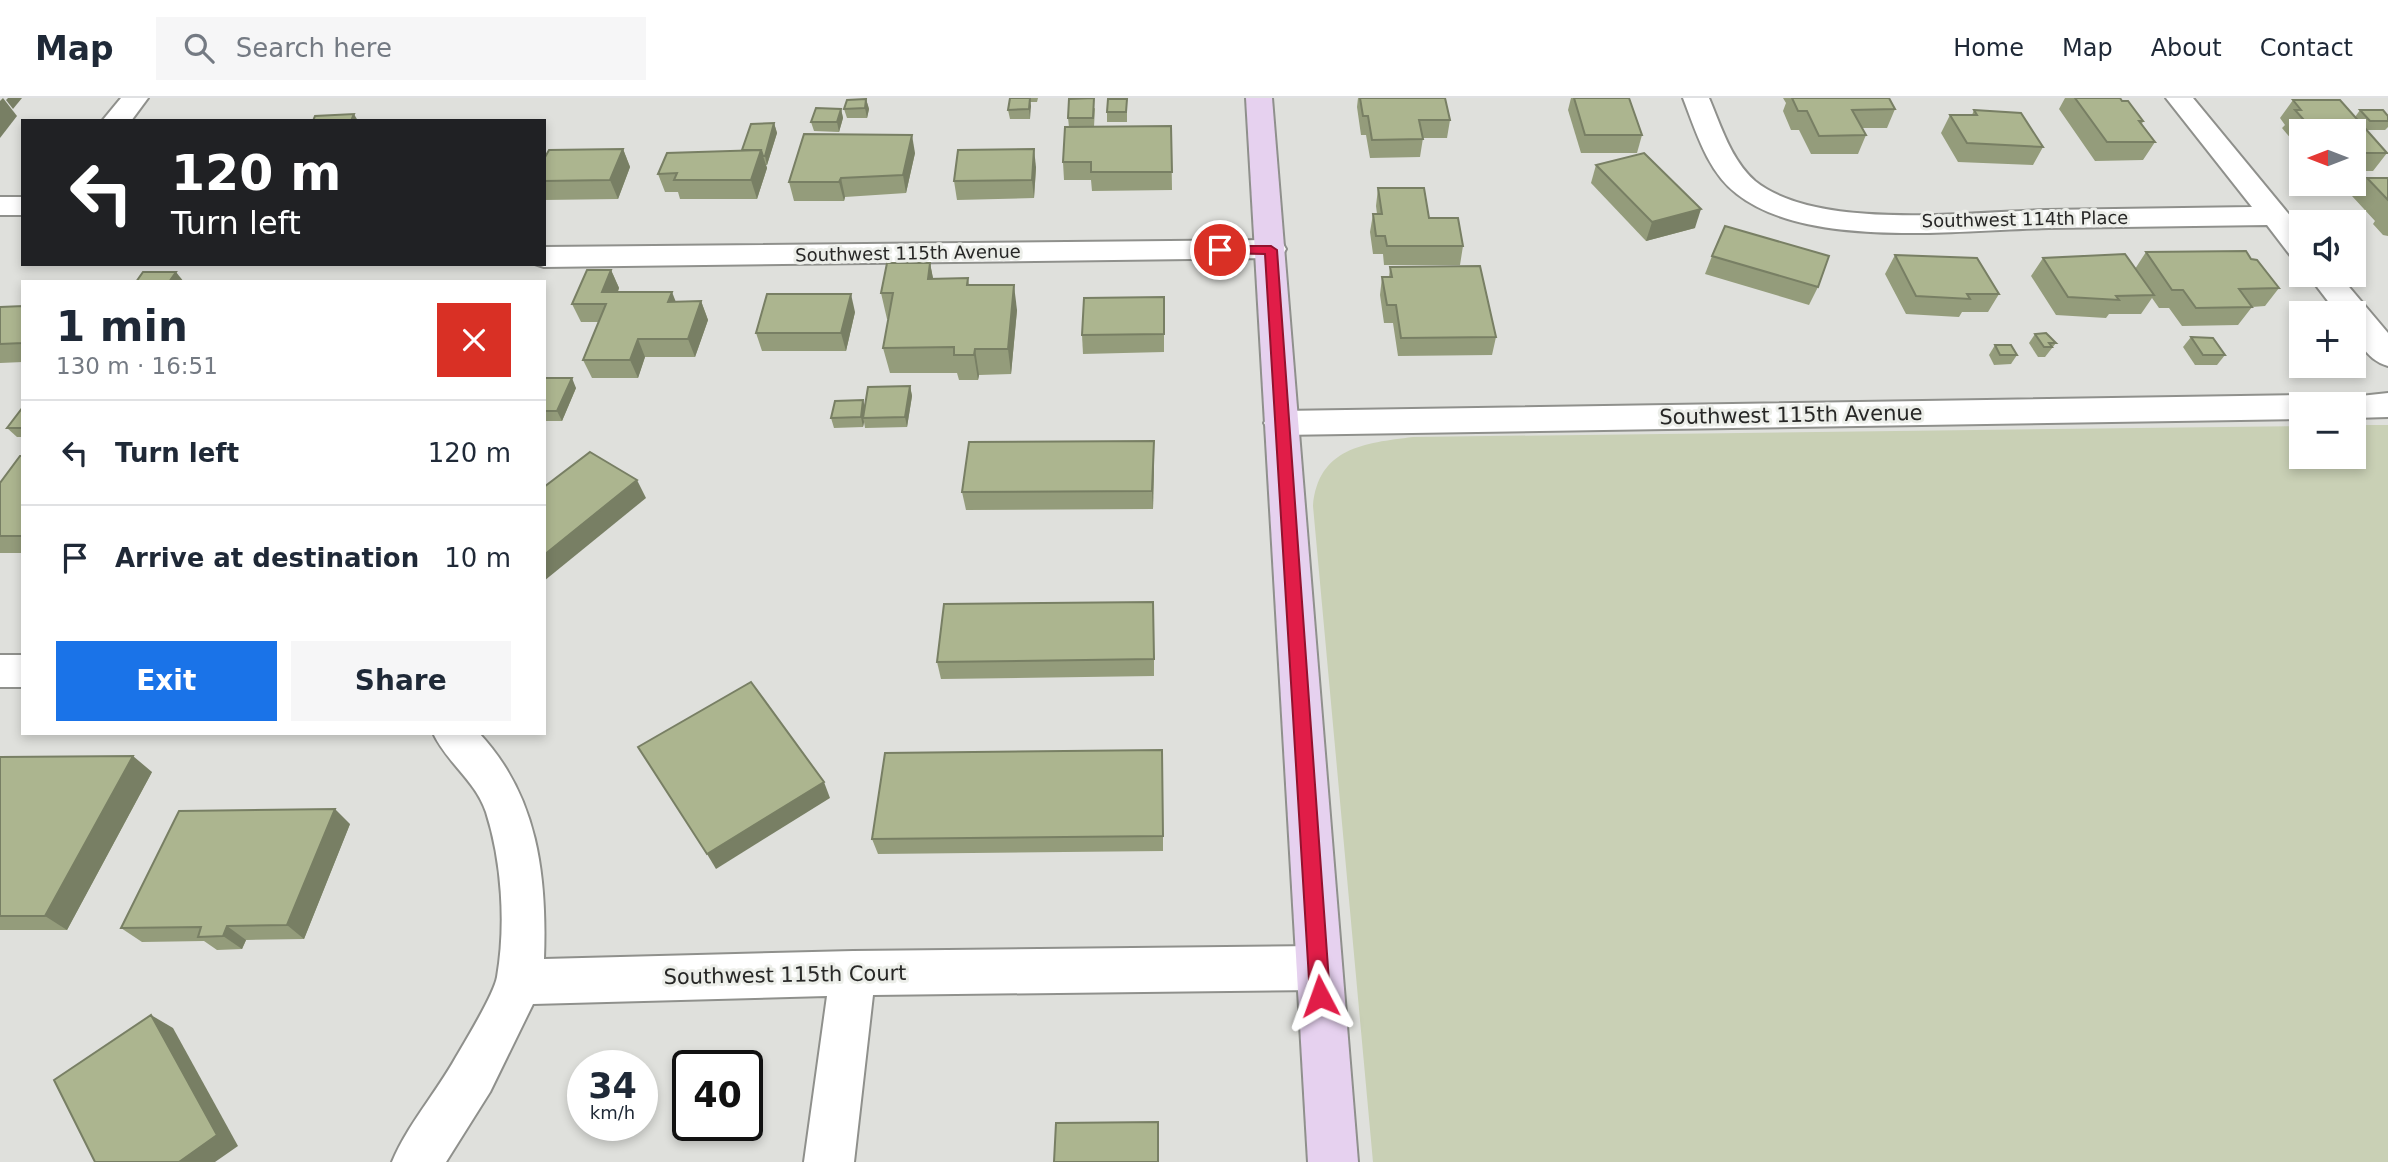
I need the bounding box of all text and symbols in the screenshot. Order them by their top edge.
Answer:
search box [156,17,646,80]
text: Map [35,29,114,68]
icon: search [180,29,218,67]
text: Search here [236,33,392,63]
text: Home [1953,34,2024,62]
text: Map [2062,34,2113,62]
text: About [2151,34,2222,62]
text: Contact [2260,34,2353,62]
north arrow [2289,119,2366,196]
map controls [2289,119,2366,469]
text: 120 m [171,145,341,202]
icon: left [56,147,147,238]
text: Turn left [171,204,301,242]
street label: Southwest 114th Place [1921,207,2129,231]
button: sound [2289,210,2366,287]
pin [1190,220,1250,280]
icon: arrive [1201,231,1239,269]
street label: Southwest 115th Avenue [795,241,1021,265]
button: + [2289,301,2366,378]
text: 1 min [56,302,188,351]
button: close [437,303,511,377]
text: 130 m · 16:51 [56,353,218,379]
button: − [2289,392,2366,469]
street label: Southwest 115th Avenue [1659,401,1923,429]
icon: left [56,434,94,472]
text: Turn left [115,438,239,468]
text: 120 m [428,438,511,468]
icon: arrive [56,539,94,577]
text: Arrive at destination [115,543,419,573]
text: 10 m [444,543,511,573]
button: Exit [56,641,277,721]
button: Share [291,641,511,721]
position arrow [1283,959,1357,1033]
street label: Southwest 115th Court [663,961,907,989]
speed limit sign: 40 [672,1050,763,1141]
text: 34 [588,1066,637,1106]
text: km/h [590,1102,635,1123]

